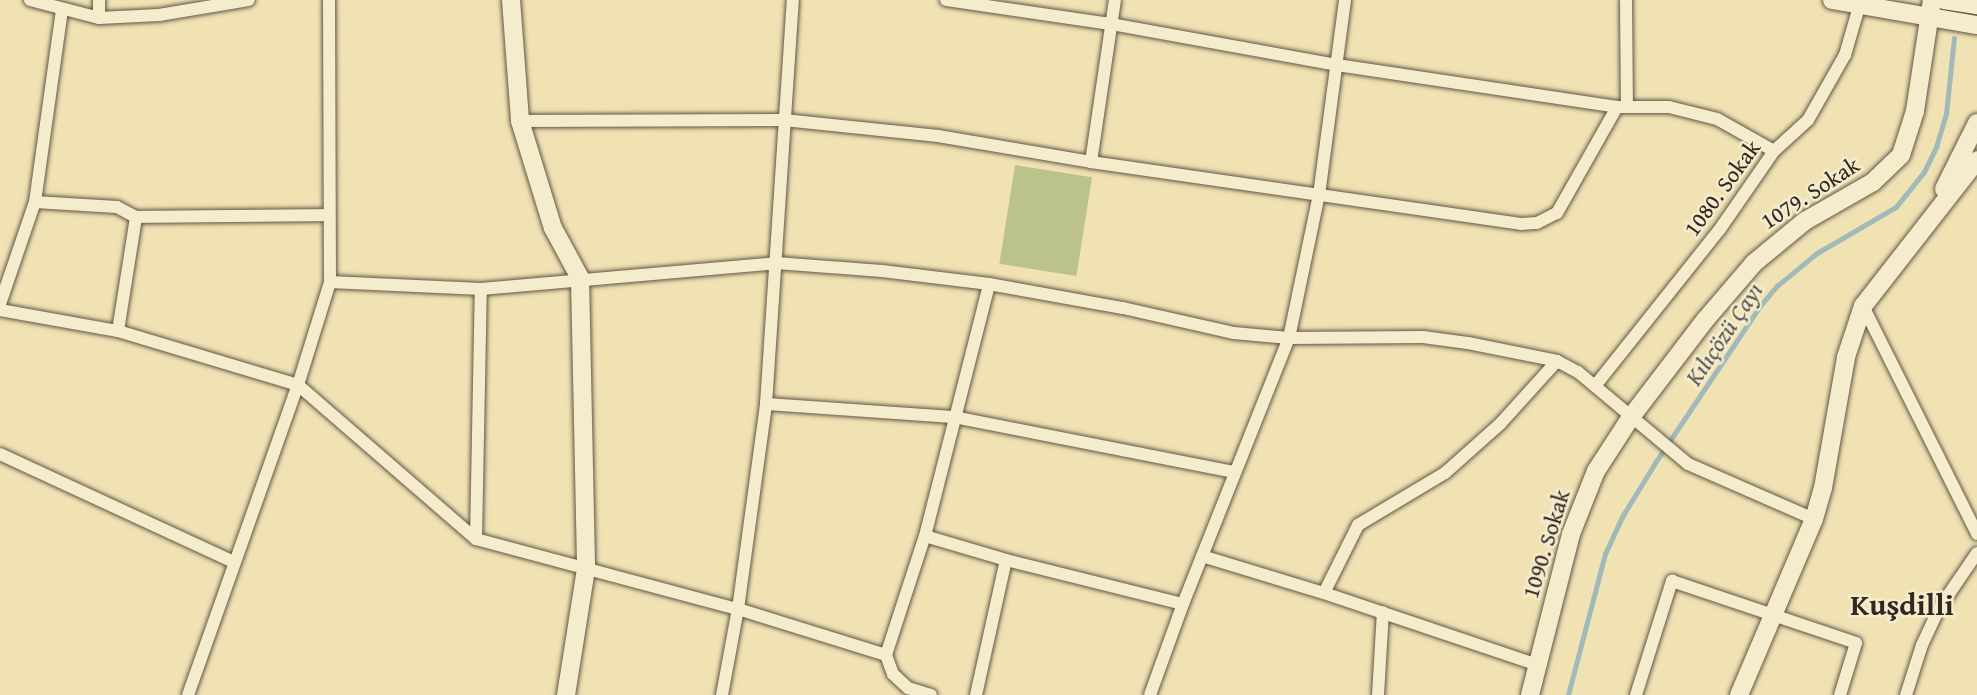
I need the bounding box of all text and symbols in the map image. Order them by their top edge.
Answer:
street label: 1080. Sokak [1678,135,1766,241]
street label: 1079. Sokak [1755,151,1865,235]
water label: Kılıçözü Çayı [1679,277,1769,391]
street label: 1090. Sokak [1516,486,1576,602]
district label: Kuşdilli [1850,586,1954,622]

